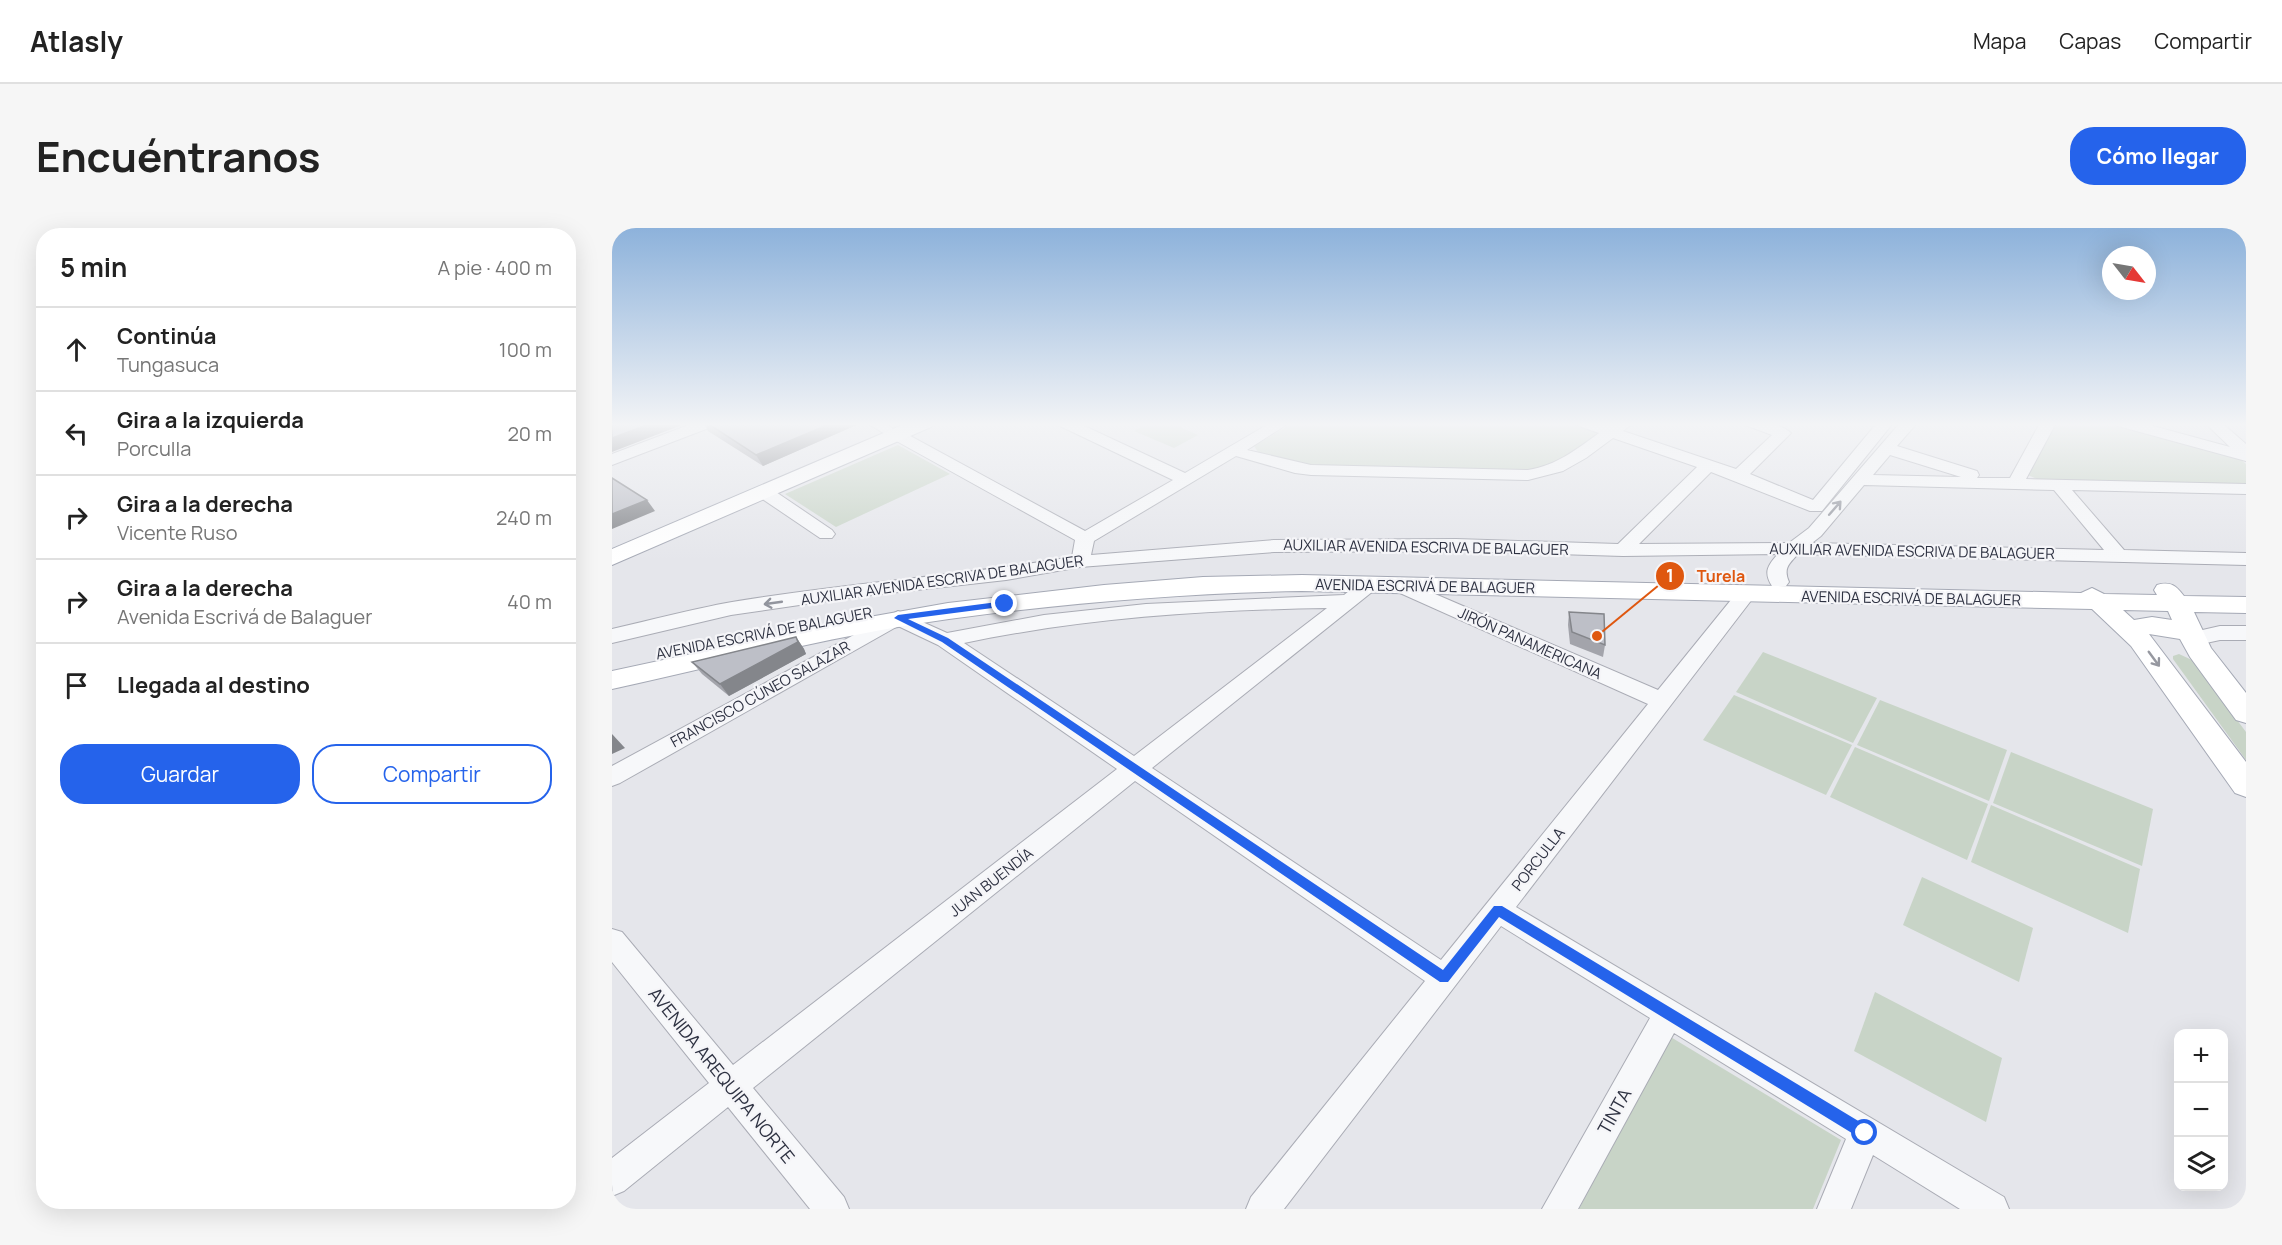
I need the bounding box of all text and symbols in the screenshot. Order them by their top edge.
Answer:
text: Atlasly [30,22,123,60]
text: Mapa [1973,27,2026,55]
text: Capas [2059,27,2121,55]
text: Compartir [2154,27,2252,55]
text: Encuéntranos [36,127,321,185]
button: Cómo llegar [2070,127,2246,185]
north arrow [2102,246,2156,300]
text: 5 min [60,249,127,285]
text: A pie · 400 m [437,254,552,281]
text: Continúa [117,321,217,351]
icon: ahead [60,333,93,366]
text: 100 m [499,336,552,363]
text: Tungasuca [117,351,219,378]
text: Gira a la izquierda [117,405,304,435]
icon: left [60,417,93,450]
text: 20 m [507,420,552,447]
text: Porculla [117,435,191,462]
text: Gira a la derecha [117,489,293,519]
one-way arrow [1829,500,1842,516]
icon: right [60,501,93,534]
text: 240 m [496,504,552,531]
text: Vicente Ruso [117,519,238,546]
street label: AUXILIAR AVENIDA ESCRIVA DE BALAGUER [1283,534,1569,560]
street label: AUXILIAR AVENIDA ESCRIVA DE BALAGUER [1769,538,2055,564]
street label: AUXILIAR AVENIDA ESCRIVA DE BALAGUER [799,550,1085,610]
callout: Turela [1655,559,1757,593]
text: 1 [1666,563,1674,587]
text: Turela [1697,565,1745,587]
text: Gira a la derecha [117,573,293,603]
street label: AVENIDA ESCRIVÁ DE BALAGUER [1315,574,1535,598]
icon: right [60,585,93,618]
street label: AVENIDA ESCRIVÁ DE BALAGUER [1801,586,2021,610]
text: 40 m [507,588,552,615]
route end [991,590,1017,616]
one-way arrow [763,598,783,609]
street label: AVENIDA ESCRIVÁ DE BALAGUER [654,602,874,664]
street label: JIRÓN PANAMERICANA [1455,602,1606,684]
text: Avenida Escrivá de Balaguer [117,603,372,630]
street label: FRANCISCO CÚNEO SALAZAR [666,636,854,752]
one-way arrow [2148,651,2160,667]
icon: arrive [60,669,93,702]
text: Llegada al destino [117,670,310,700]
button: Guardar [60,744,300,804]
button: Compartir [312,744,552,804]
street label: PORCULLA [1507,822,1570,895]
street label: JUAN BUENDÍA [945,842,1038,921]
street label: AVENIDA AREQUIPA NORTE [644,982,800,1168]
map controls [2174,1029,2228,1191]
button: + [2174,1029,2228,1083]
street label: TINTA [1592,1083,1637,1138]
button: − [2174,1083,2228,1137]
route start [1851,1119,1877,1145]
button: layers [2174,1137,2228,1191]

